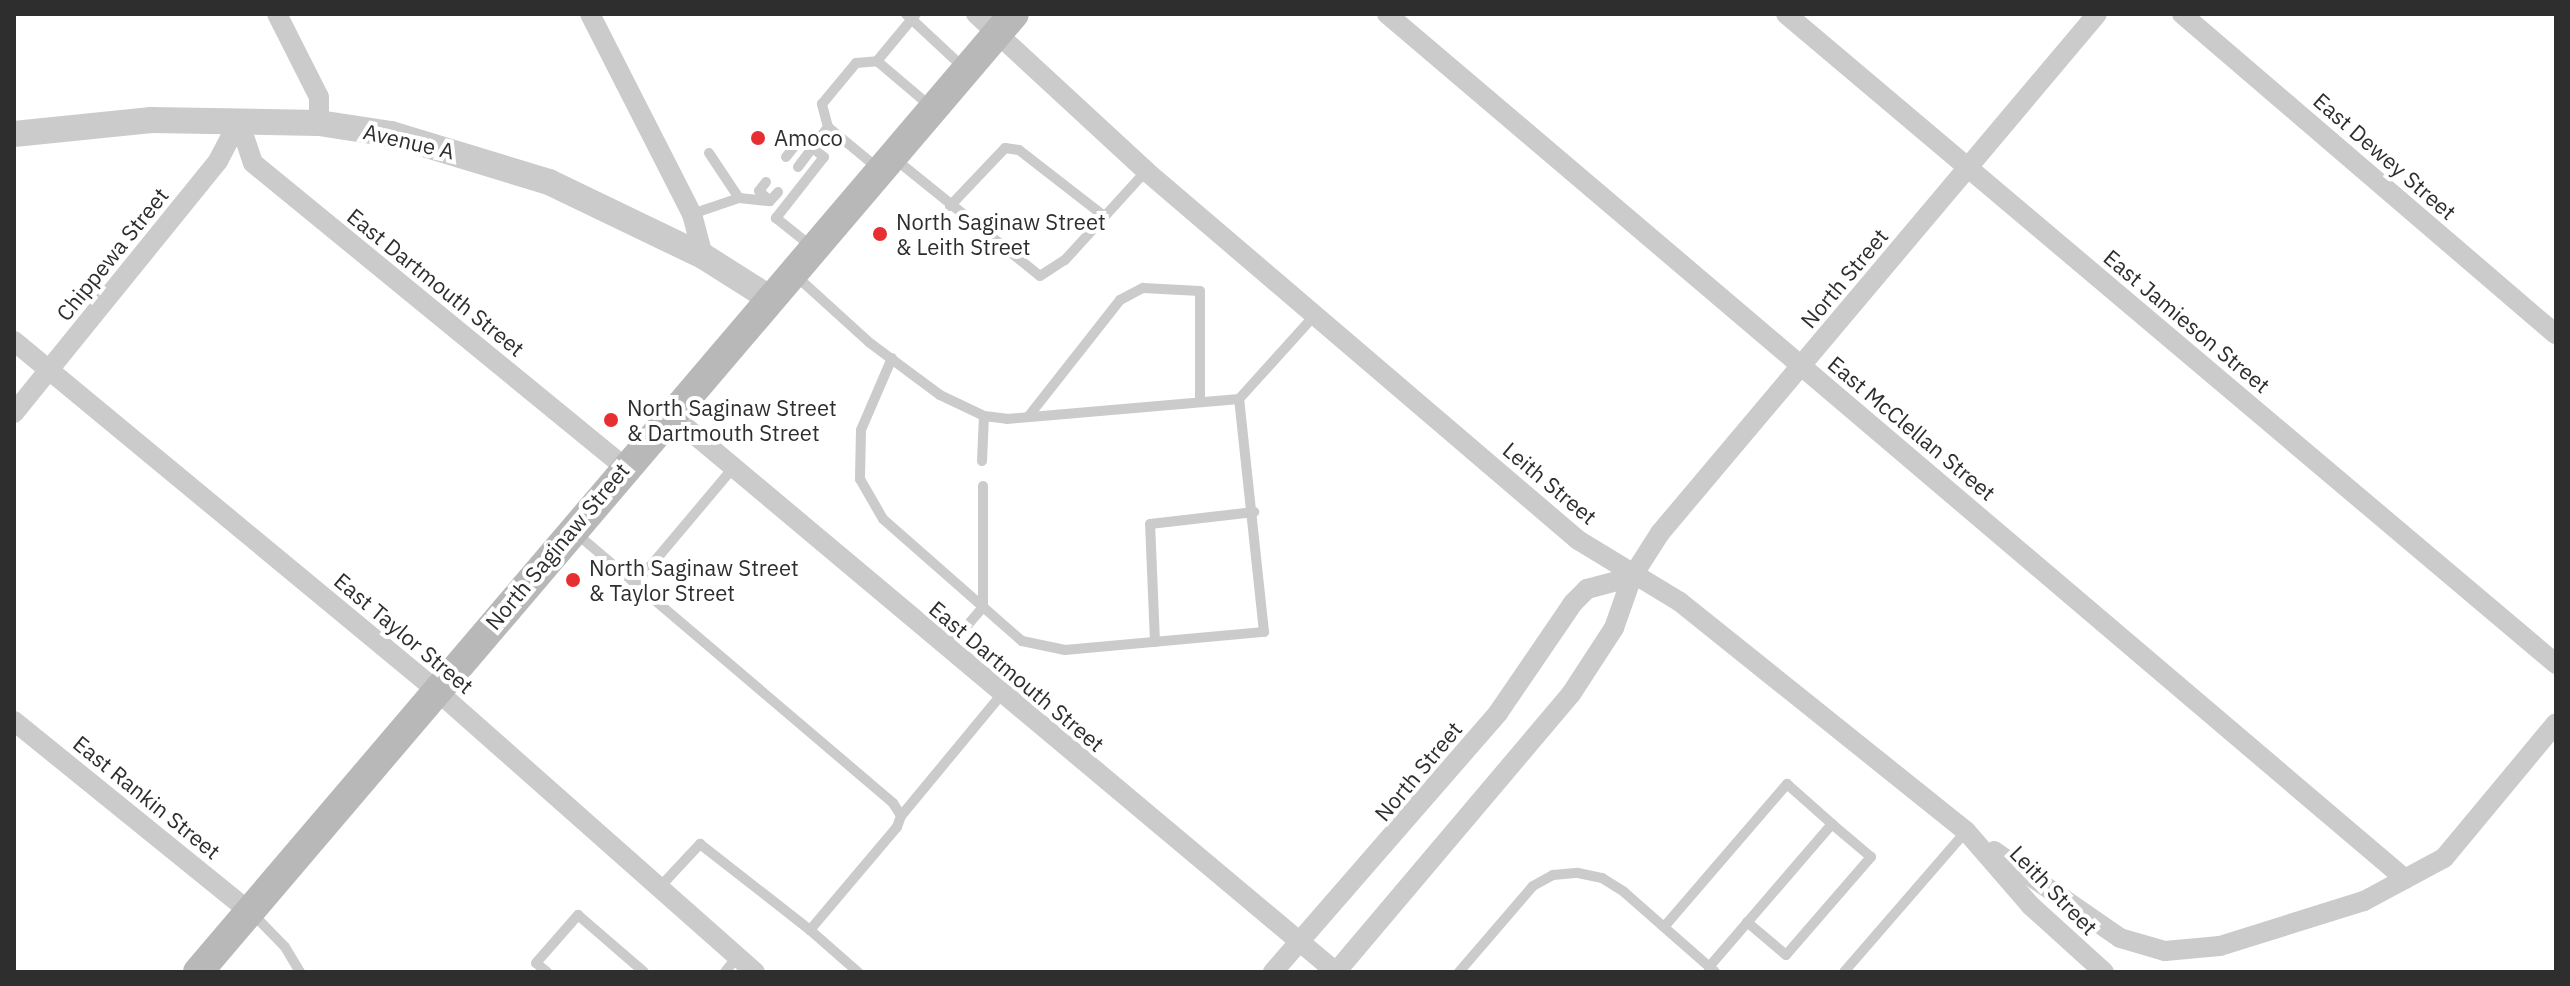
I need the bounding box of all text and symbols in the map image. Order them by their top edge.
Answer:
street label: East Dewey Street [2308,87,2462,225]
street label: Avenue A [361,118,457,164]
place label: Amoco [774,125,843,151]
marker: Amoco [749,129,767,147]
street label: Chippewa Street [50,182,174,326]
street label: East Dartmouth Street [342,202,530,362]
place label: North Saginaw Street & Leith Street [896,208,1106,260]
street label: North Street [1795,223,1893,333]
marker: North Saginaw Street & Leith Street [871,225,889,243]
street label: East Jamieson Street [2099,244,2275,398]
street label: East McClellan Street [1823,350,2001,506]
place label: North Saginaw Street & Dartmouth Street [627,394,837,446]
marker: North Saginaw Street & Dartmouth Street [602,411,620,429]
street label: Leith Street [1498,436,1602,530]
street label: North Saginaw Street [479,457,635,635]
place label: North Saginaw Street & Taylor Street [589,554,799,606]
street label: East Taylor Street [329,567,479,699]
marker: North Saginaw Street & Taylor Street [564,571,582,589]
street label: East Dartmouth Street [924,595,1110,757]
street label: North Street [1369,716,1467,826]
street label: East Rankin Street [68,730,226,864]
street label: Leith Street [2005,840,2103,940]

